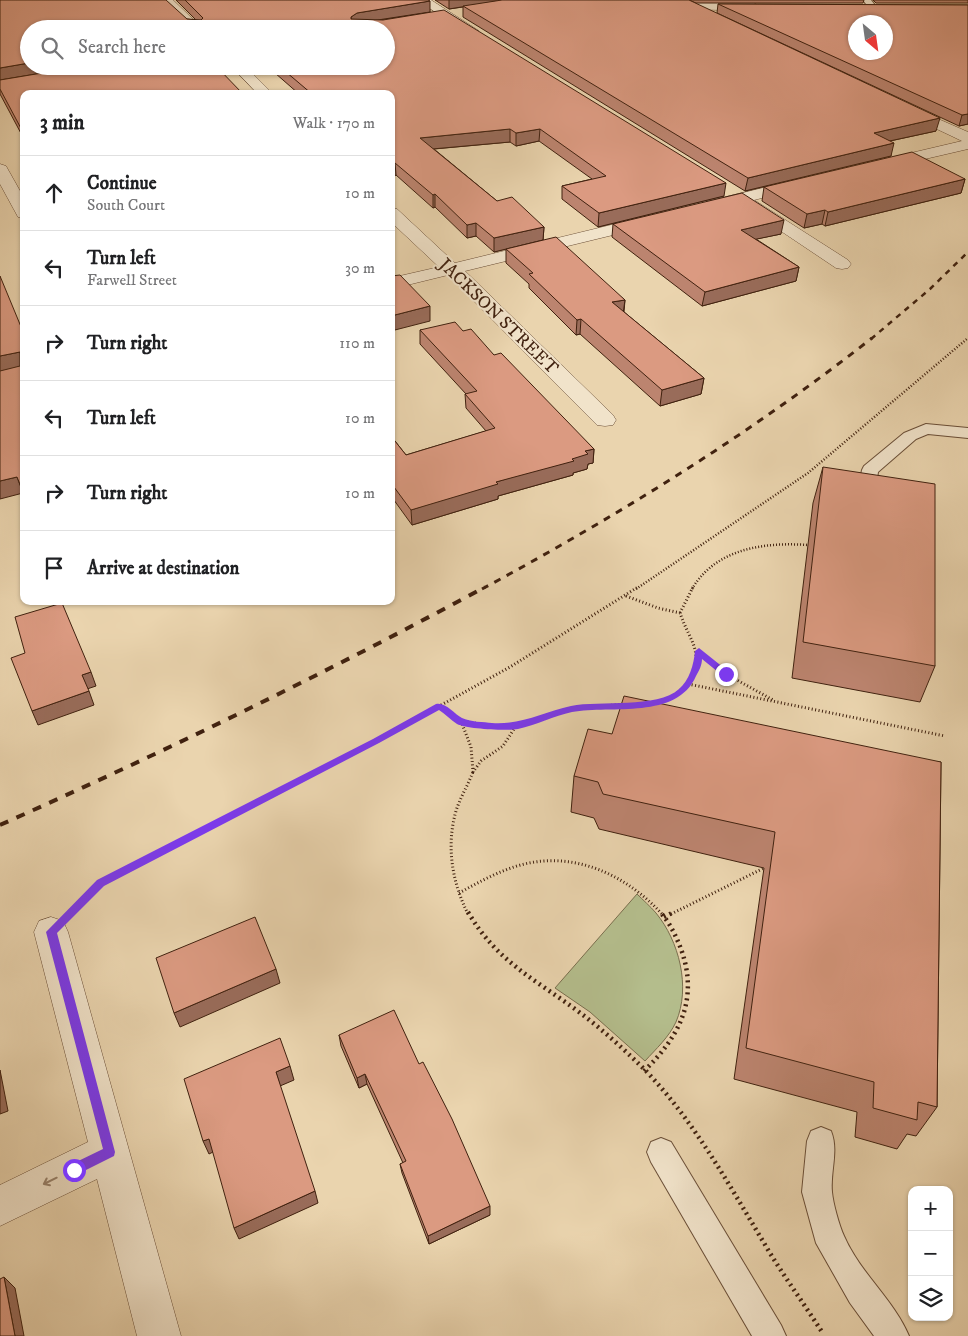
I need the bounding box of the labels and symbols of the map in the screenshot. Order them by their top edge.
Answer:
north arrow [848,15,893,60]
street label: JACKSON STREET [433,253,563,380]
route end [715,663,738,686]
route start [63,1159,86,1182]
one-way arrow [43,1177,58,1186]

